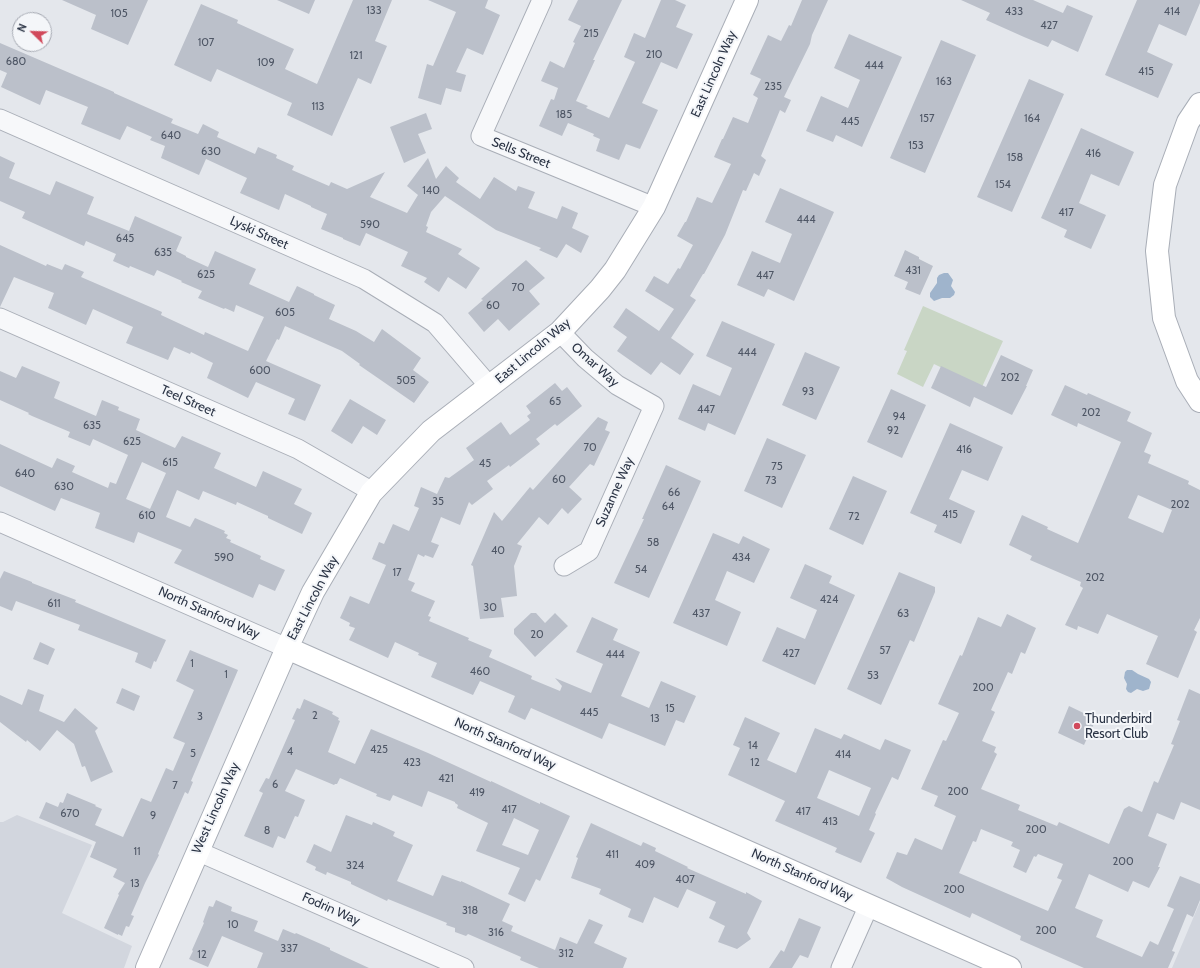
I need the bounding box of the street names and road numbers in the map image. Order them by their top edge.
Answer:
street label: East Lincoln Way [688,28,740,120]
street label: Sells Street [489,134,553,172]
street label: Lyski Street [227,213,291,253]
street label: East Lincoln Way [492,315,574,387]
street label: Omar Way [568,339,622,391]
street label: Teel Street [158,382,218,420]
street label: Suzanne Way [593,455,637,529]
street label: East Lincoln Way [284,553,342,643]
street label: North Stanford Way [156,584,262,642]
street label: North Stanford Way [452,715,558,773]
street label: West Lincoln Way [189,760,243,856]
street label: North Stanford Way [749,846,855,904]
street label: Fodrin Way [300,889,362,929]

